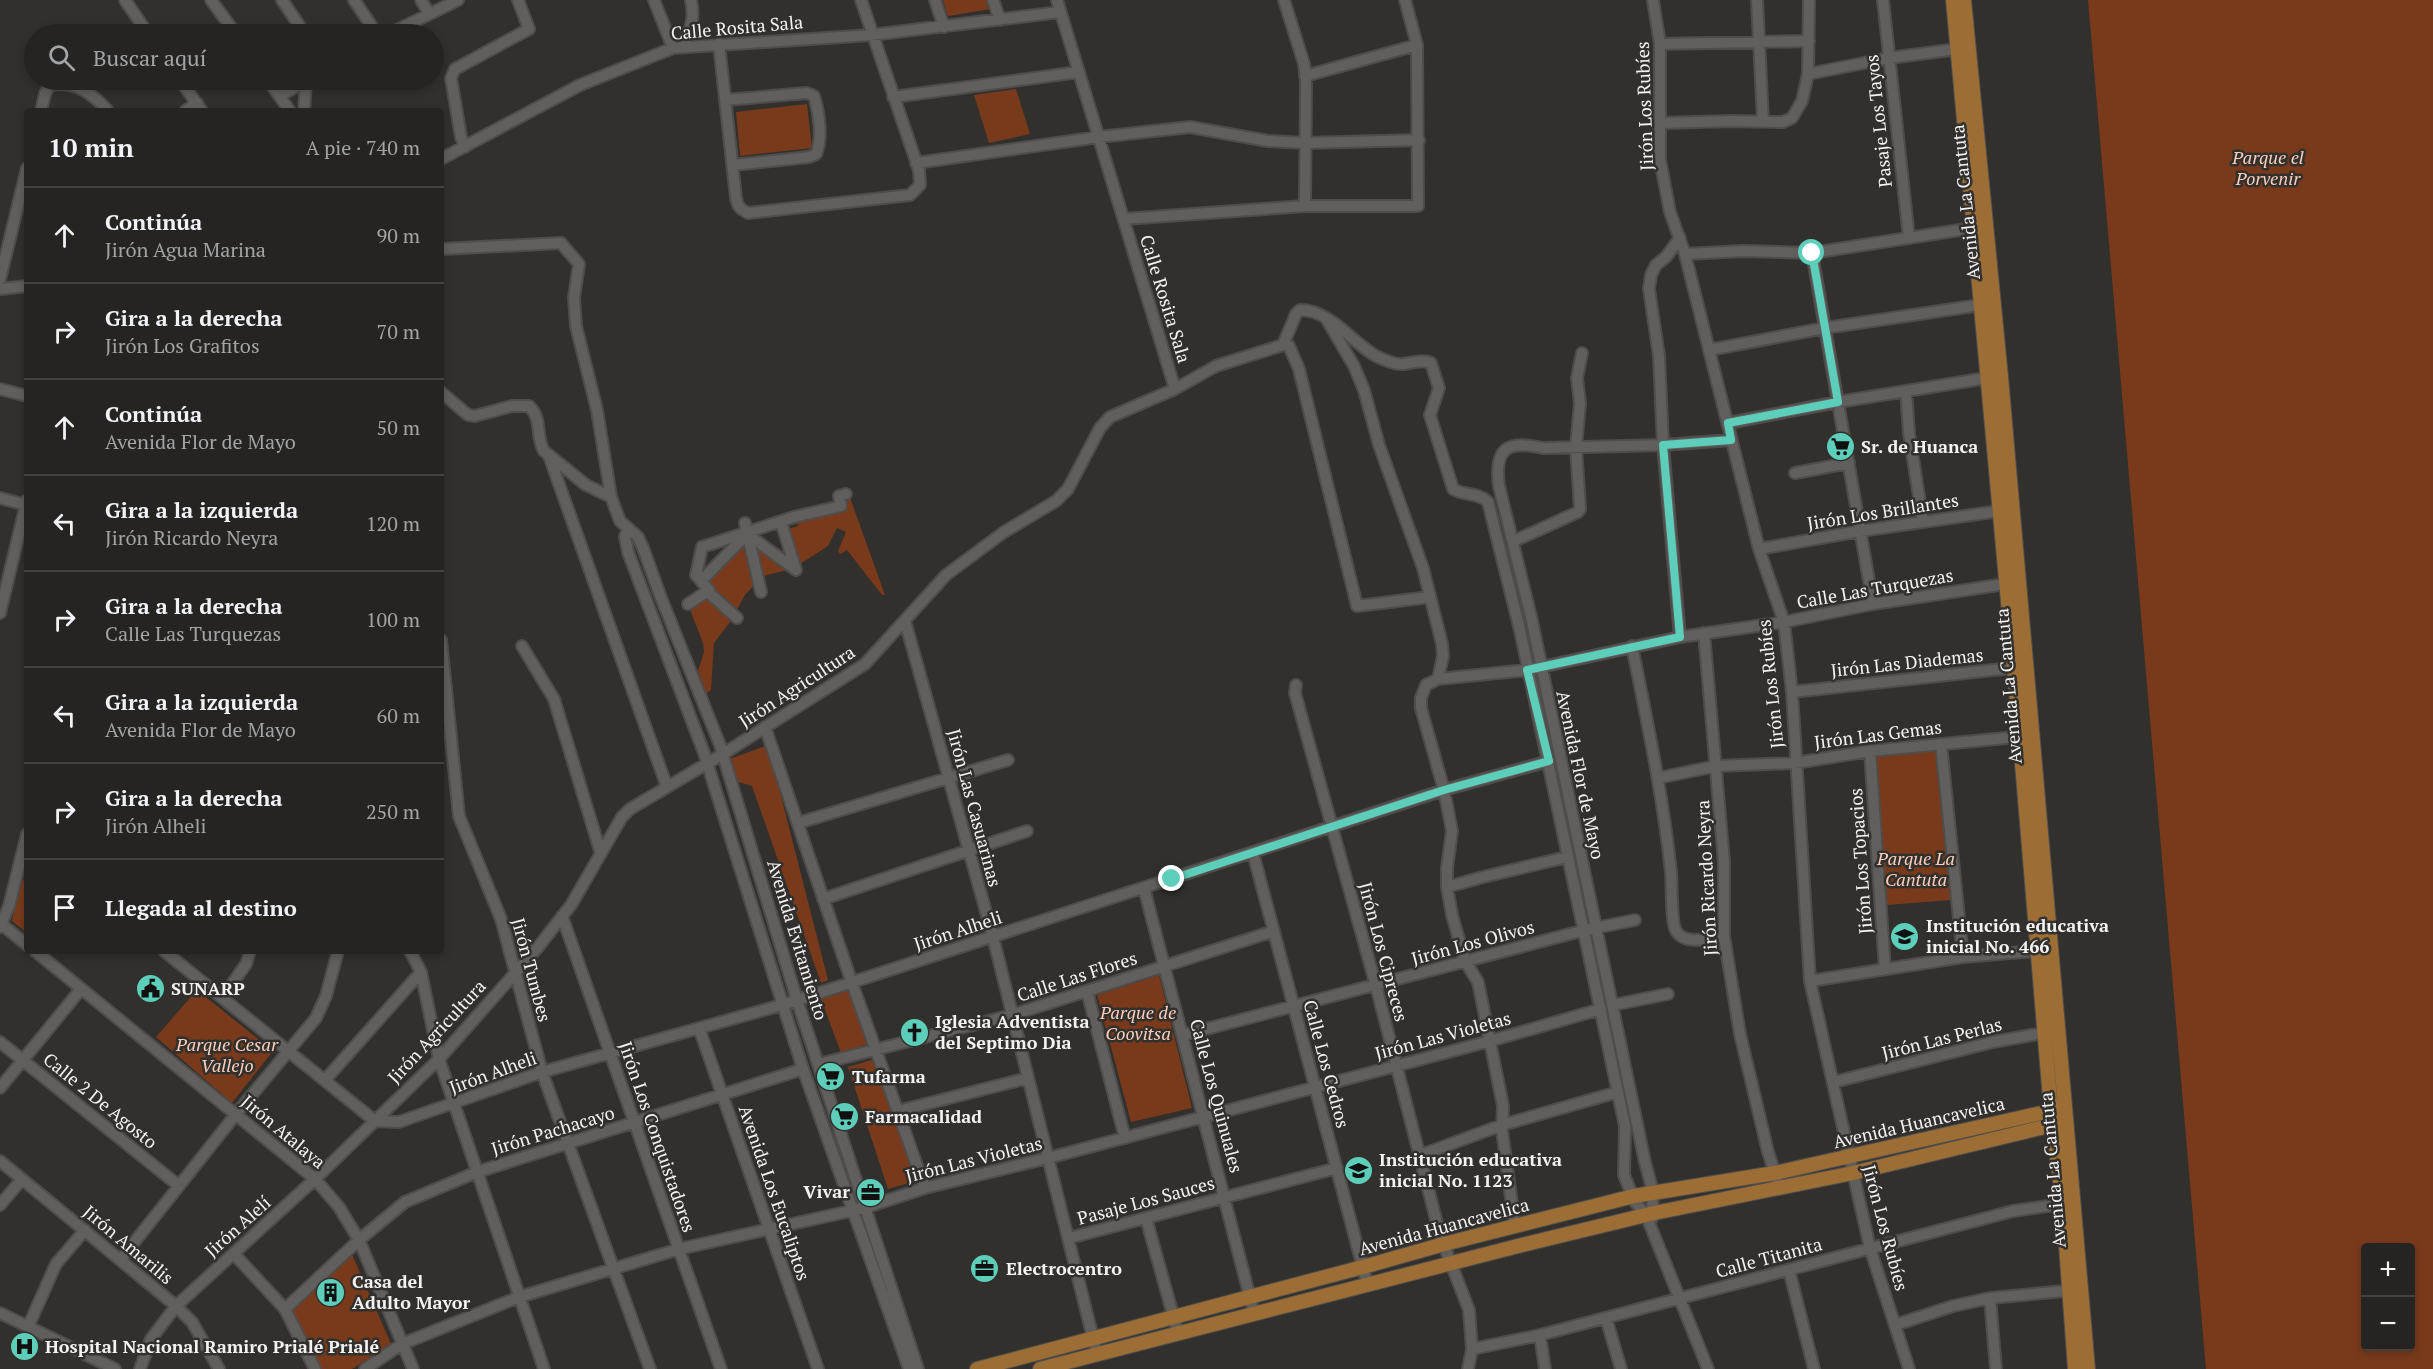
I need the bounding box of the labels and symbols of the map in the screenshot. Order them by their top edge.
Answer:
street label: Calle Rosita Sala [670,9,804,45]
street label: Jirón Los Rubíes [1630,41,1658,171]
street label: Pasaje Los Tayos [1859,53,1897,189]
street label: Avenida La Cantuta [1945,123,1985,281]
park label: Parque el Porvenir [2231,145,2304,190]
street label: Calle Rosita Sala [1135,232,1197,366]
route start [1798,239,1824,265]
supermarket icon: Sr. de Huanca [1824,431,1856,463]
place label: Sr. de Huanca [1861,434,1978,458]
street label: Jirón Los Brillantes [1805,487,1960,535]
street label: Calle Las Turquezas [1795,562,1955,614]
street label: Avenida La Cantuta [1989,607,2027,765]
street label: Jirón Los Rubíes [1751,619,1789,750]
street label: Jirón Agricultura [734,640,859,733]
street label: Jirón Las Diademas [1829,642,1984,682]
street label: Avenida Flor de Mayo [1551,688,1611,861]
street label: Jirón Las Gemas [1813,714,1943,754]
street label: Jirón Las Casuarinas [942,726,1008,889]
street label: Jirón Los Topacios [1843,787,1877,935]
street label: Jirón Ricardo Neyra [1690,799,1722,957]
park label: Parque La Cantuta [1876,846,1955,891]
street label: Avenida Evitamiento [762,857,834,1023]
route end [1158,865,1184,891]
street label: Jirón Los Cipreces [1354,879,1414,1024]
street label: Jirón Alheli [911,905,1005,956]
place label: Institución educativa inicial No. 466 [1926,913,2109,958]
street label: Jirón Los Olivos [1409,914,1537,970]
street label: Jirón Tumbes [507,915,557,1024]
school or university icon: Institución educativa inicial No. 466 [1889,920,1921,952]
street label: Calle Las Flores [1014,945,1140,1007]
public building icon: SUNARP [134,973,166,1005]
street label: Jirón Agricultura [382,974,491,1088]
place label: SUNARP [171,976,245,1000]
street label: Calle Los Cedros [1298,997,1356,1131]
park label: Parque de Coovitsa [1099,1000,1176,1045]
street label: Jirón Las Violetas [1372,1005,1513,1065]
place label: Iglesia Adventista del Septimo Dia [935,1009,1089,1054]
street label: Jirón Las Perlas [1879,1011,2004,1065]
church icon: Iglesia Adventista del Septimo Dia [898,1016,930,1048]
street label: Calle Los Quinuales [1185,1016,1249,1175]
park label: Parque Cesar Vallejo [175,1032,279,1077]
street label: Jirón Los Conquistadores [614,1038,702,1235]
street label: Jirón Alheli [446,1045,540,1099]
street label: Calle 2 De Agosto [39,1047,163,1154]
supermarket icon: Tufarma [815,1061,847,1093]
place label: Tufarma [852,1064,926,1088]
street label: Jirón Atalaya [236,1089,331,1174]
street label: Avenida Huancavelica [1831,1091,2007,1153]
street label: Avenida La Cantuta [2033,1091,2071,1249]
street label: Jirón Pachacayo [488,1100,617,1160]
supermarket icon: Farmacalidad [828,1101,860,1133]
street label: Avenida Los Eucaliptos [734,1102,816,1284]
place label: Farmacalidad [865,1104,982,1128]
street label: Jirón Las Violetas [903,1130,1044,1188]
place label: Institución educativa inicial No. 1123 [1379,1147,1562,1192]
school or university icon: Institución educativa inicial No. 1123 [1342,1154,1374,1186]
street label: Jirón Los Rubíes [1858,1162,1914,1293]
street label: Pasaje Los Sauces [1074,1170,1217,1230]
office icon: Vivar [855,1176,887,1208]
place label: Vivar [803,1179,850,1203]
street label: Jirón Alelí [199,1190,276,1262]
street label: Avenida Huancavelica [1356,1192,1532,1260]
street label: Jirón Amarilis [78,1199,179,1289]
street label: Calle Titanita [1713,1231,1825,1283]
office icon: Electrocentro [969,1253,1001,1285]
place label: Electrocentro [1006,1256,1122,1280]
place label: Casa del Adulto Mayor [352,1269,471,1314]
building icon: Casa del Adulto Mayor [315,1276,347,1308]
hospital icon: Hospital Nacional Ramiro Prialé Prialé [8,1331,40,1363]
place label: Hospital Nacional Ramiro Prialé Prialé [45,1334,379,1358]

